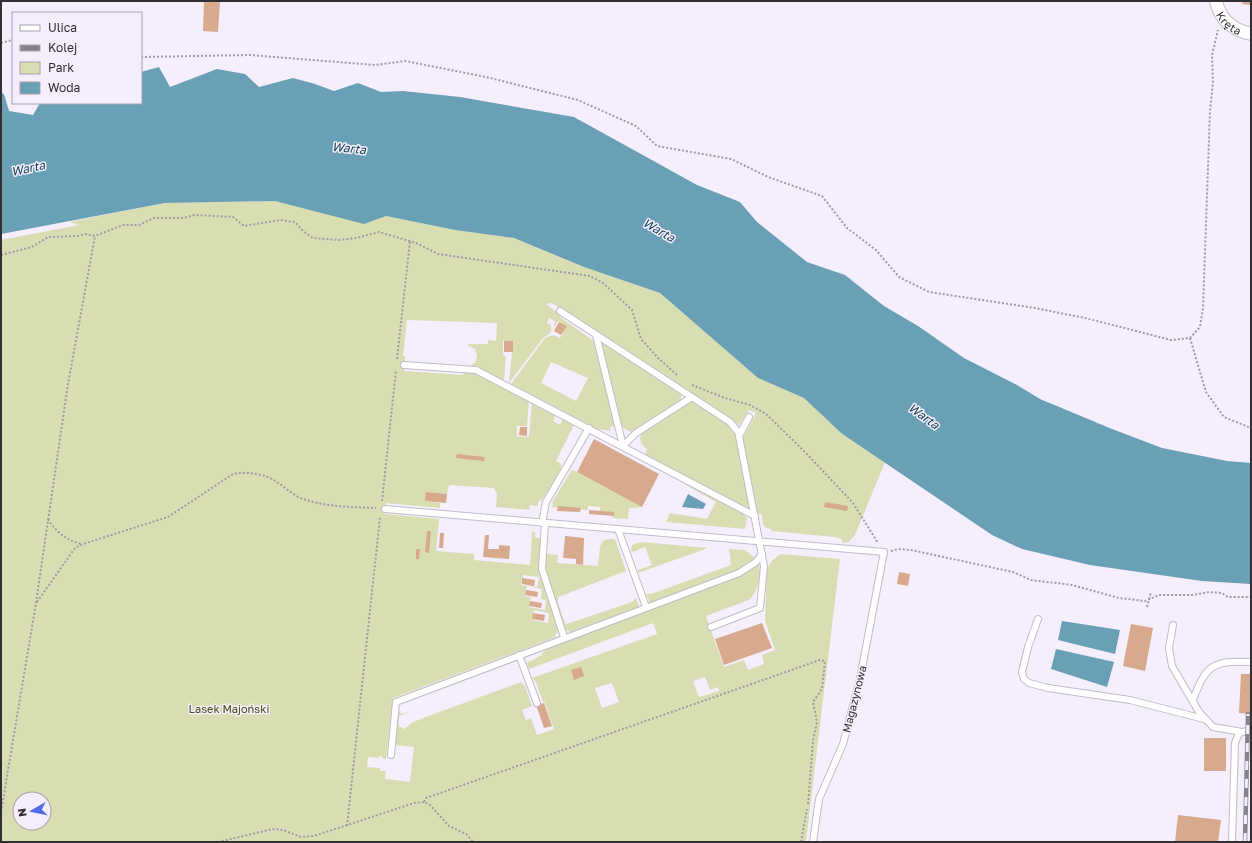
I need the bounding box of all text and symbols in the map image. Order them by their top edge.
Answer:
street label: Kręta [1214,9,1244,37]
legend [12,12,142,104]
text: Ulica [48,20,77,35]
text: Kolej [48,40,77,55]
text: Park [48,60,74,75]
text: Woda [48,80,80,95]
water label: Warta [331,139,368,157]
water label: Warta [10,157,48,179]
water label: Warta [640,215,679,246]
water label: Warta [906,400,943,433]
street label: Magazynowa [839,664,869,734]
park label: Lasek Majoński [189,702,269,715]
north arrow [12,791,52,831]
text: N [15,807,29,818]

